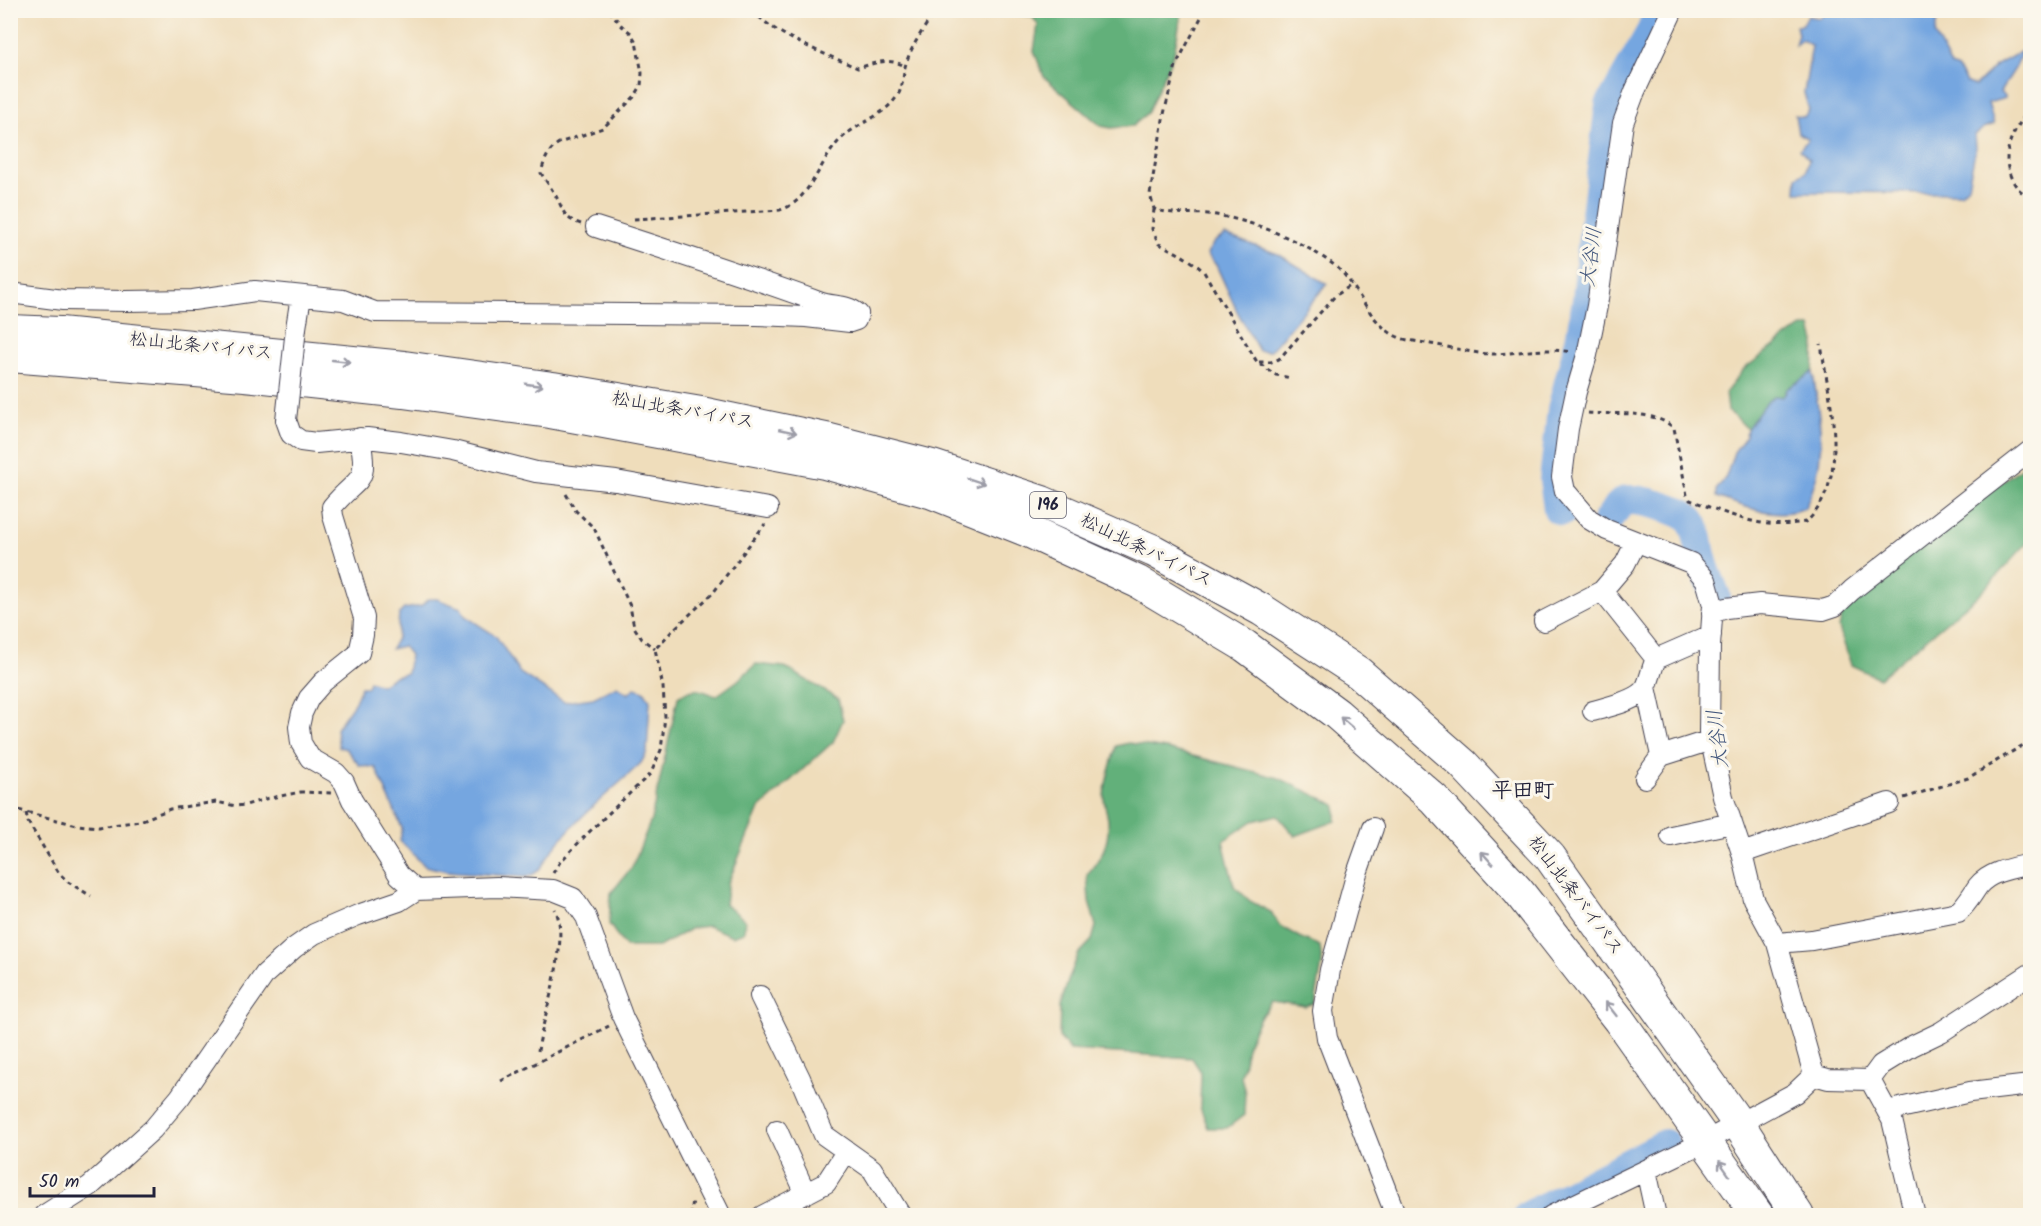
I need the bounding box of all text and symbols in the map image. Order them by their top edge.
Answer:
water label: 大谷川 [1572,225,1612,289]
street label: 松山北条バイパス [128,325,274,369]
one-way arrow [330,355,350,366]
one-way arrow [524,380,543,391]
street label: 松山北条バイパス [610,384,756,438]
one-way arrow [778,426,797,437]
one-way arrow [966,476,985,487]
road number: 196 [1030,492,1066,518]
street label: 松山北条バイパス [1075,506,1217,596]
water label: 大谷川 [1699,707,1739,771]
one-way arrow [1340,716,1355,730]
district label: 平田町 [1492,775,1555,808]
street label: 松山北条バイパス [1520,830,1630,962]
one-way arrow [1480,851,1494,866]
one-way arrow [1604,1001,1617,1017]
scale bar [30,1160,154,1198]
one-way arrow [1718,1160,1730,1176]
text: 50 m [39,1168,79,1197]

